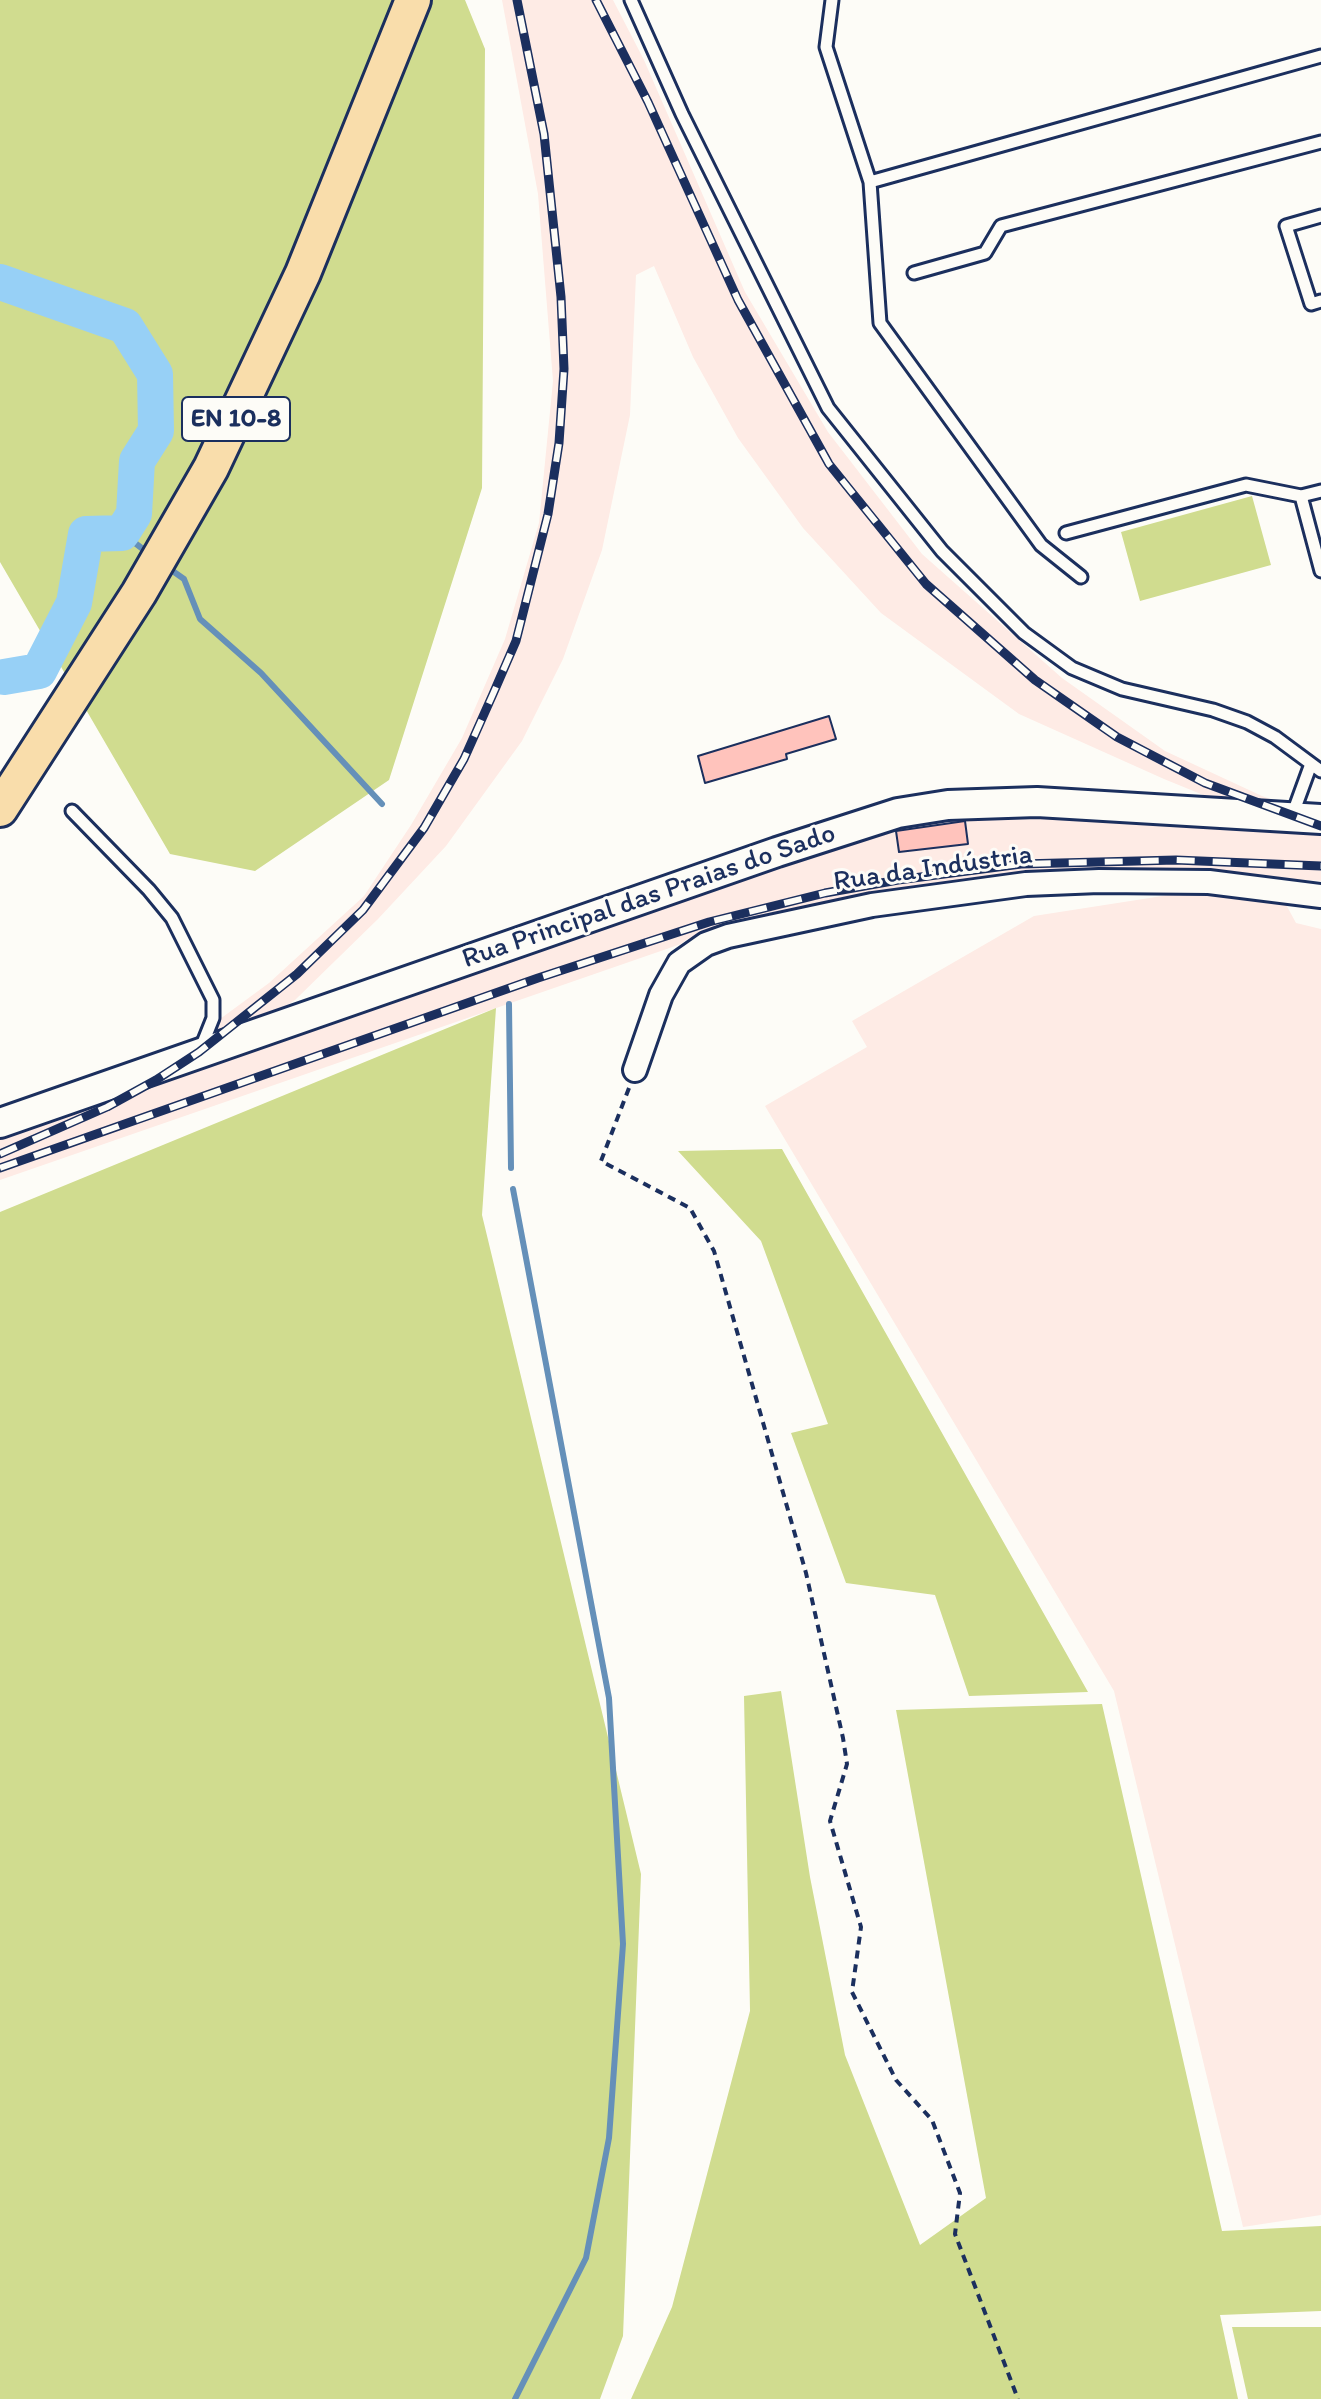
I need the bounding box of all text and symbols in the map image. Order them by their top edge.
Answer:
road number: EN 10-8 [182,397,290,441]
street label: Rua Principal das Praias do Sado [458,817,840,977]
street label: Rua da Indústria [832,838,1034,900]

